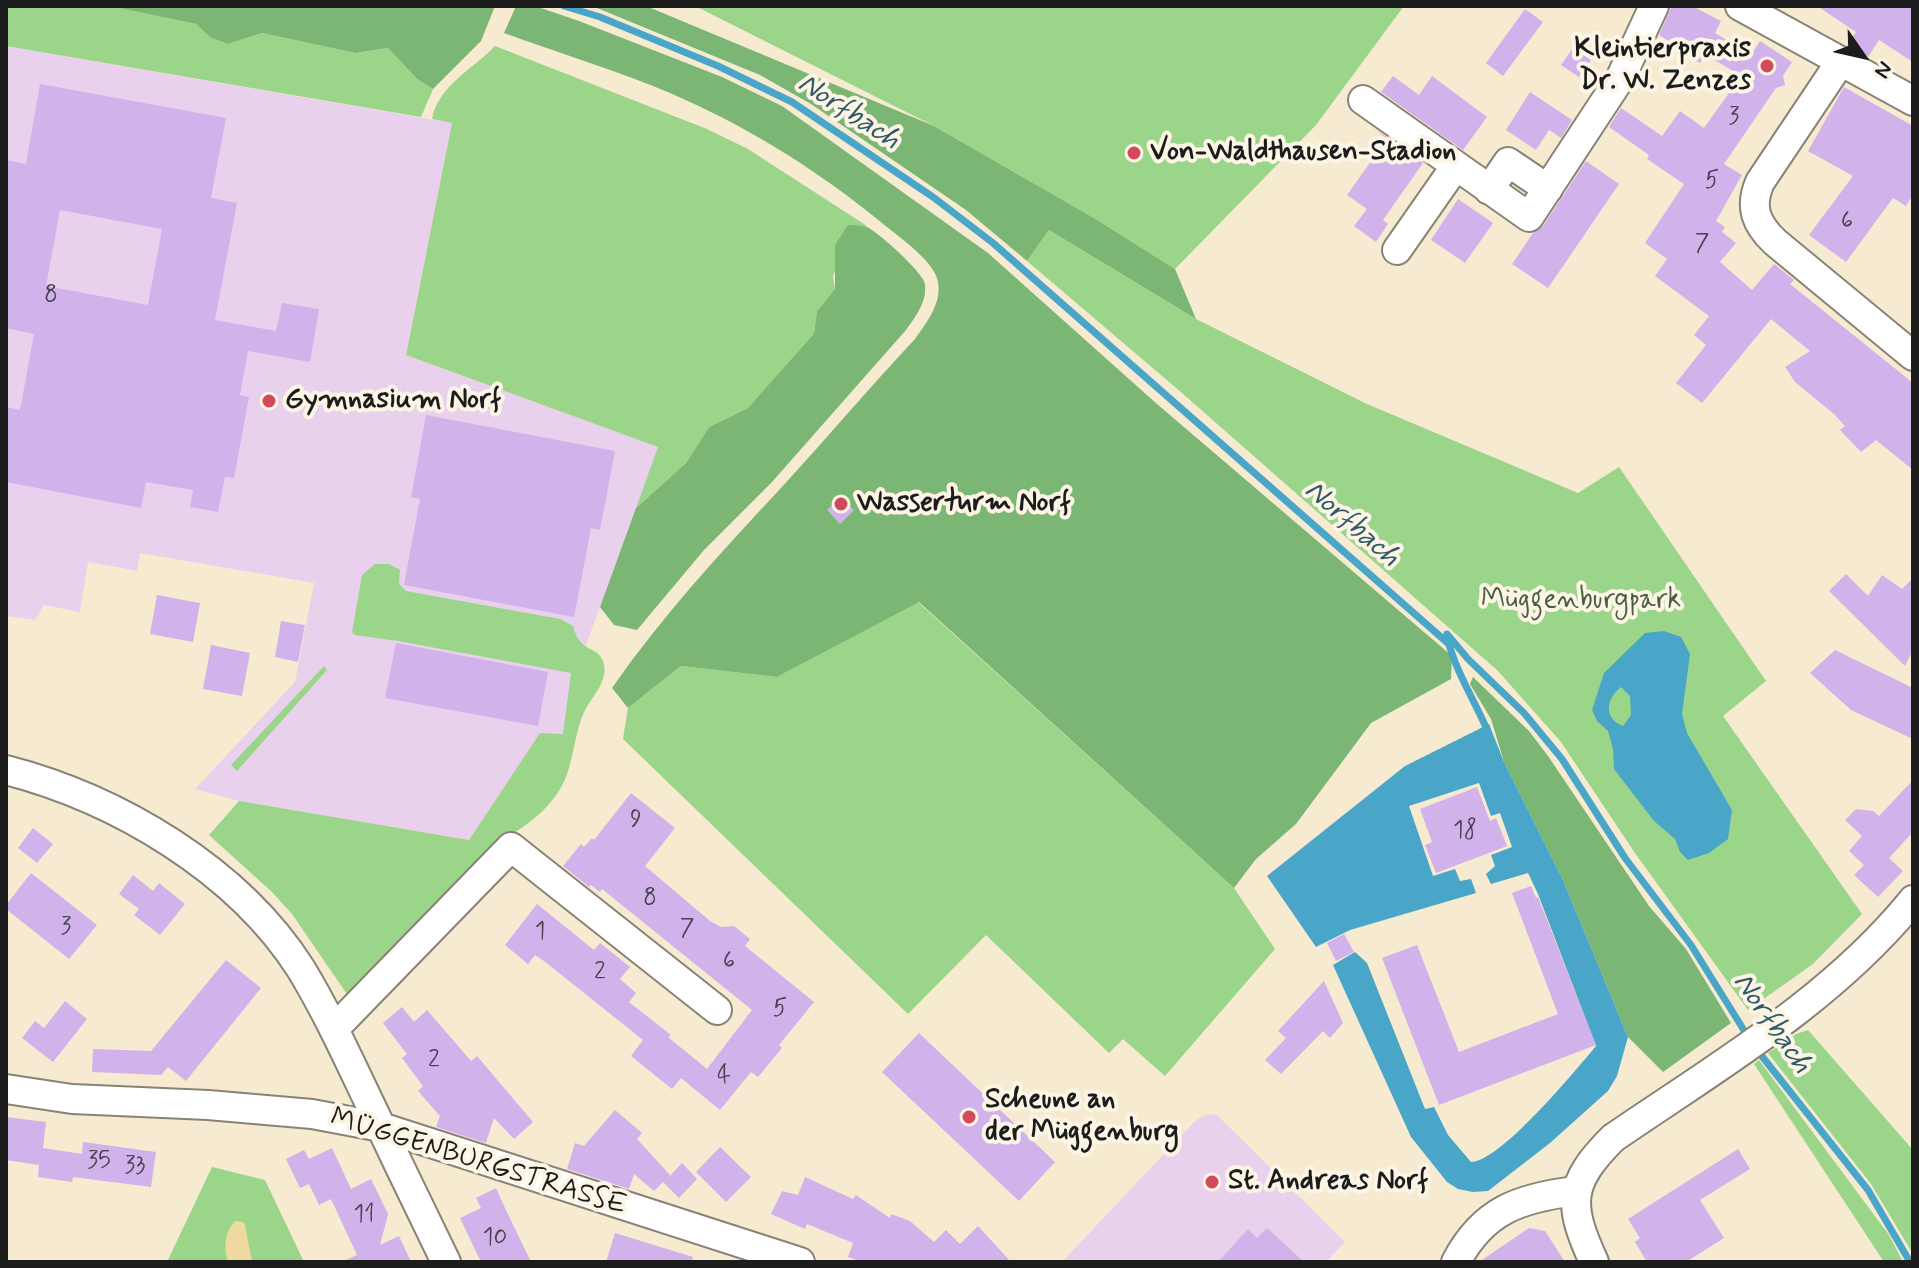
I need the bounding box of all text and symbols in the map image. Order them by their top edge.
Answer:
north arrow [1823,16,1903,96]
place label: Kleintierpraxis Dr. W. Zenzes [1574,33,1751,99]
text: N [1867,56,1899,83]
marker: Kleintierpraxis Dr. W. Zenzes [1758,57,1776,75]
water label: Norfbach [790,67,906,159]
house number: 3 [1729,104,1739,132]
place label: Von-Waldthausen-Stadion [1150,136,1456,170]
marker: Von-Waldthausen-Stadion [1125,144,1143,162]
house number: 5 [1705,168,1719,196]
house number: 6 [1841,208,1853,236]
house number: 7 [1695,231,1709,259]
house number: 8 [44,282,58,310]
place label: Gymnasium Norf [285,384,501,418]
marker: Gymnasium Norf [260,392,278,410]
water label: Norfbach [1296,474,1406,576]
place label: Wasserturm Norf [857,487,1071,521]
marker: Wasserturm Norf [832,495,850,513]
park label: Müggenburgpark [1481,584,1681,618]
house number: 9 [630,807,642,835]
house number: 18 [1453,818,1477,846]
house number: 8 [643,885,657,913]
house number: 3 [61,914,71,942]
house number: 7 [680,916,694,944]
house number: 1 [535,919,545,947]
house number: 6 [723,948,735,976]
house number: 2 [594,959,606,987]
water label: Norfbach [1723,967,1819,1081]
house number: 5 [773,996,787,1024]
house number: 2 [428,1047,440,1075]
house number: 4 [717,1063,731,1091]
place label: Scheune an der Müggenburg [985,1084,1179,1150]
street label: MÜGGENBURGSTRASSE [326,1102,630,1224]
marker: Scheune an der Müggenburg [960,1108,978,1126]
house number: 35 [87,1148,111,1176]
house number: 33 [125,1153,145,1181]
place label: St. Andreas Norf [1228,1165,1428,1199]
marker: St. Andreas Norf [1203,1173,1221,1191]
house number: 11 [353,1202,375,1230]
house number: 10 [483,1225,507,1253]

